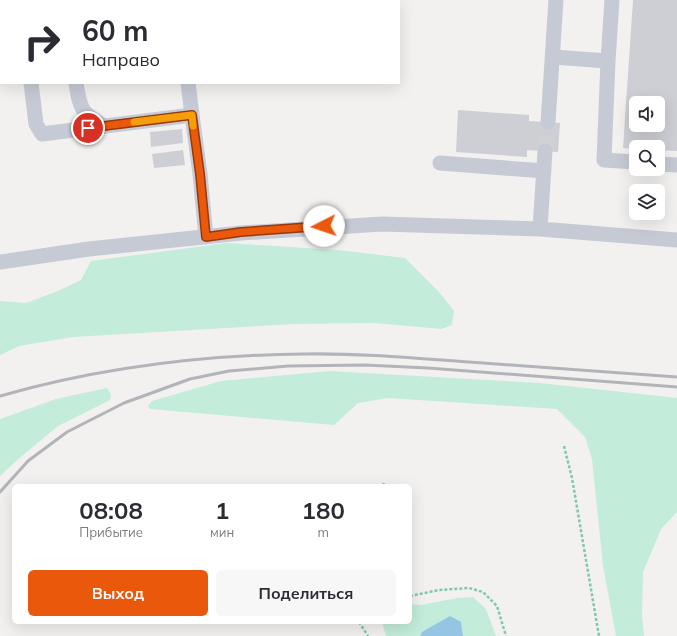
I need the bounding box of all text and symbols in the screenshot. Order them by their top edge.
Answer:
text: 60 m [82,13,148,48]
icon: right [16,16,68,68]
text: Направо [82,48,160,71]
map controls [629,96,665,220]
button: sound [629,96,665,132]
pin [71,111,105,145]
icon: arrive [77,117,99,139]
button: search [629,140,665,176]
button: layers [629,184,665,220]
position arrow [303,205,345,247]
text: 08:08 [79,495,143,525]
text: 1 [215,495,229,525]
text: 180 [302,495,345,525]
text: Прибытие [79,524,143,540]
text: мин [210,524,234,540]
text: m [317,524,329,540]
button: Выход [28,570,208,616]
button: Поделиться [216,570,396,616]

